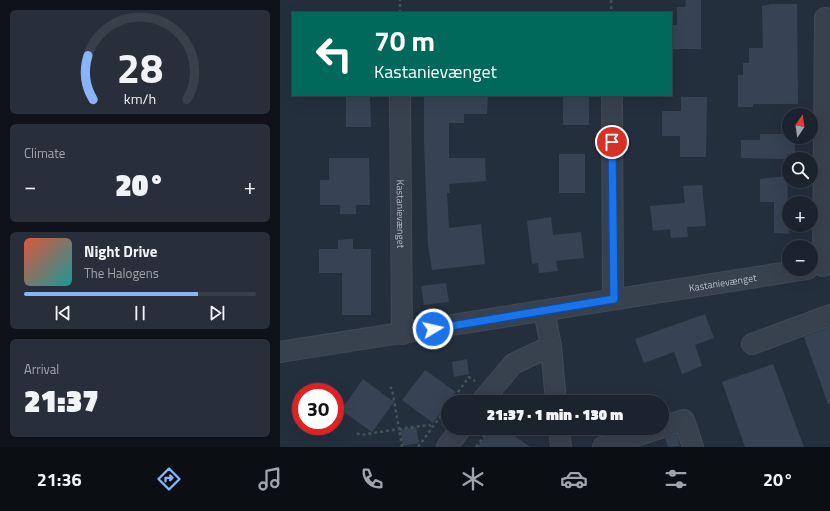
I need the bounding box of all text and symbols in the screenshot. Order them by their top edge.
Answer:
text: 70 m [374,19,435,62]
icon: left [308,28,360,80]
text: 28 [117,36,163,99]
text: Kastanievænget [374,58,497,85]
text: km/h [124,88,156,110]
north arrow [782,108,818,144]
map controls [782,108,818,276]
pin [595,125,629,159]
icon: arrive [601,131,623,153]
text: Climate [24,143,65,163]
button: search [782,152,818,188]
text: 20° [115,162,165,208]
text: − [24,169,36,203]
text: + [244,169,256,203]
street label: Kastanievænget [393,180,409,249]
button: + [782,196,818,232]
text: Night Drive [84,240,157,263]
button: − [782,240,818,276]
text: The Halogens [84,263,159,283]
street label: Kastanievænget [688,270,758,295]
icon: previous [52,302,74,324]
icon: pause [129,302,151,324]
icon: next [206,302,228,324]
position arrow [412,308,454,350]
text: Arrival [24,359,59,379]
text: 21:37 [24,378,99,424]
speed limit sign: 30 [292,383,344,435]
text: 21:37 · 1 min · 130 m [487,403,623,426]
icon: directions [155,465,183,493]
icon: music [256,465,284,493]
icon: phone [358,465,386,493]
icon: climate [459,465,487,493]
icon: car [560,465,588,493]
icon: filters [662,465,690,493]
text: 21:36 [37,466,82,493]
text: 20° [763,466,793,493]

